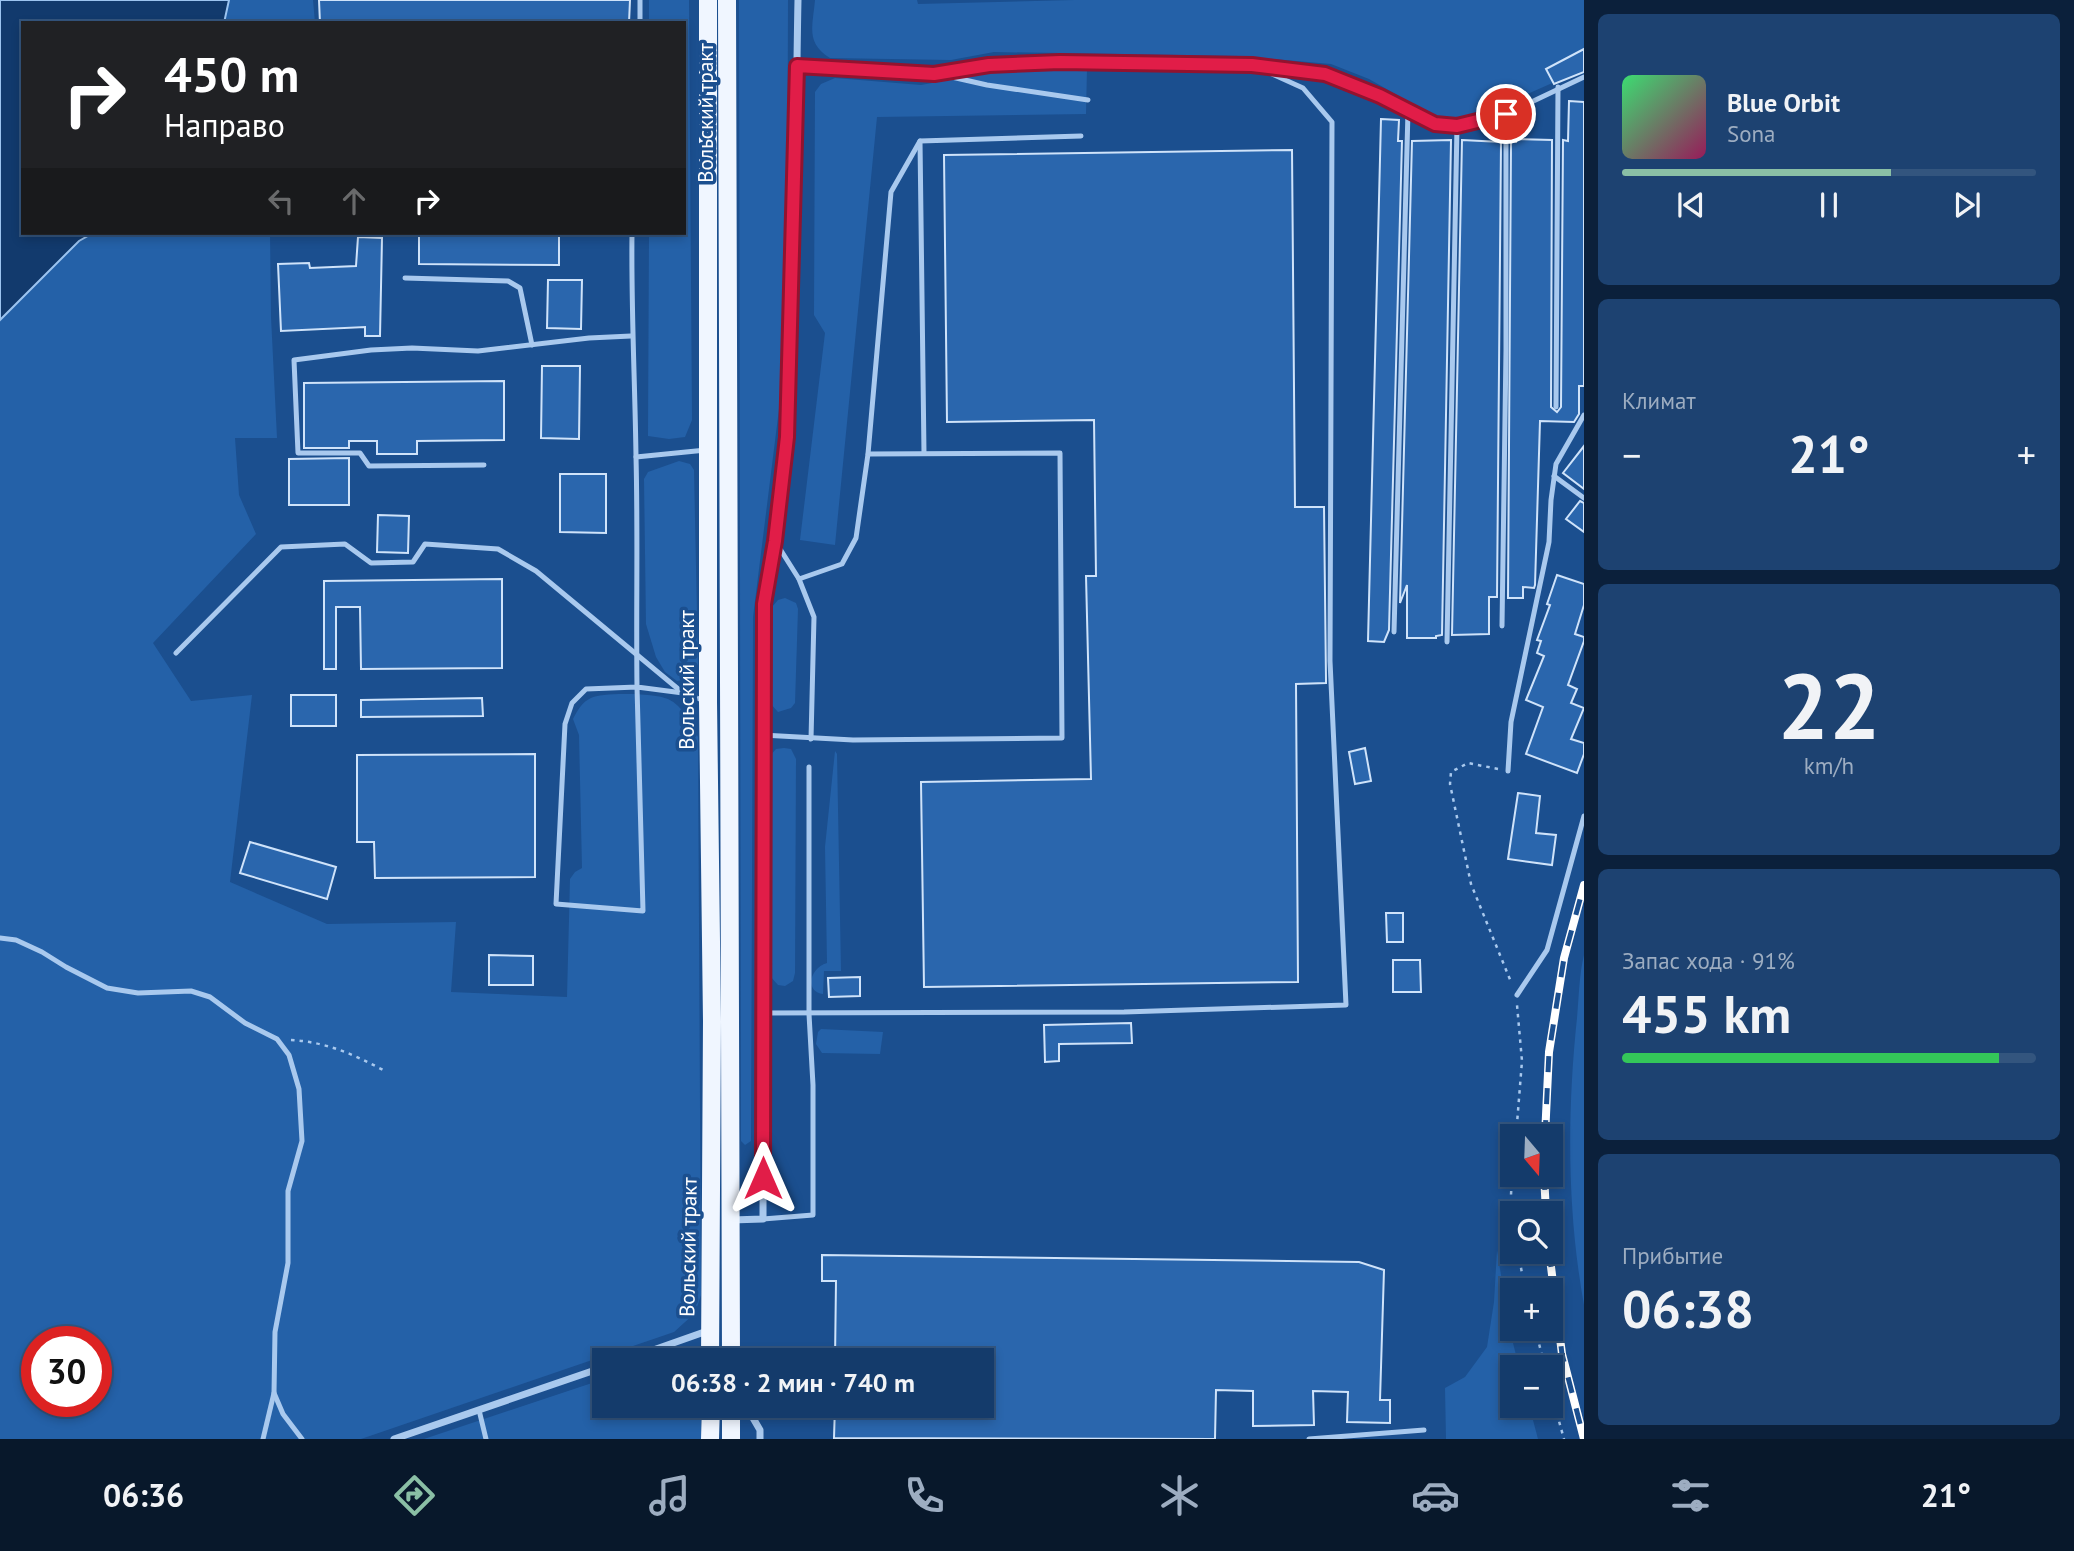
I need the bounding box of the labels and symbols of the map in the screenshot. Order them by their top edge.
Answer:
street label: Вольский тракт [692,43,719,183]
pin [1476,84,1536,144]
street label: Вольский тракт [673,610,700,750]
north arrow [1500,1124,1563,1186]
position arrow [726,1141,800,1215]
street label: Вольский тракт [673,1176,703,1317]
speed limit sign: 30 [21,1326,112,1417]

